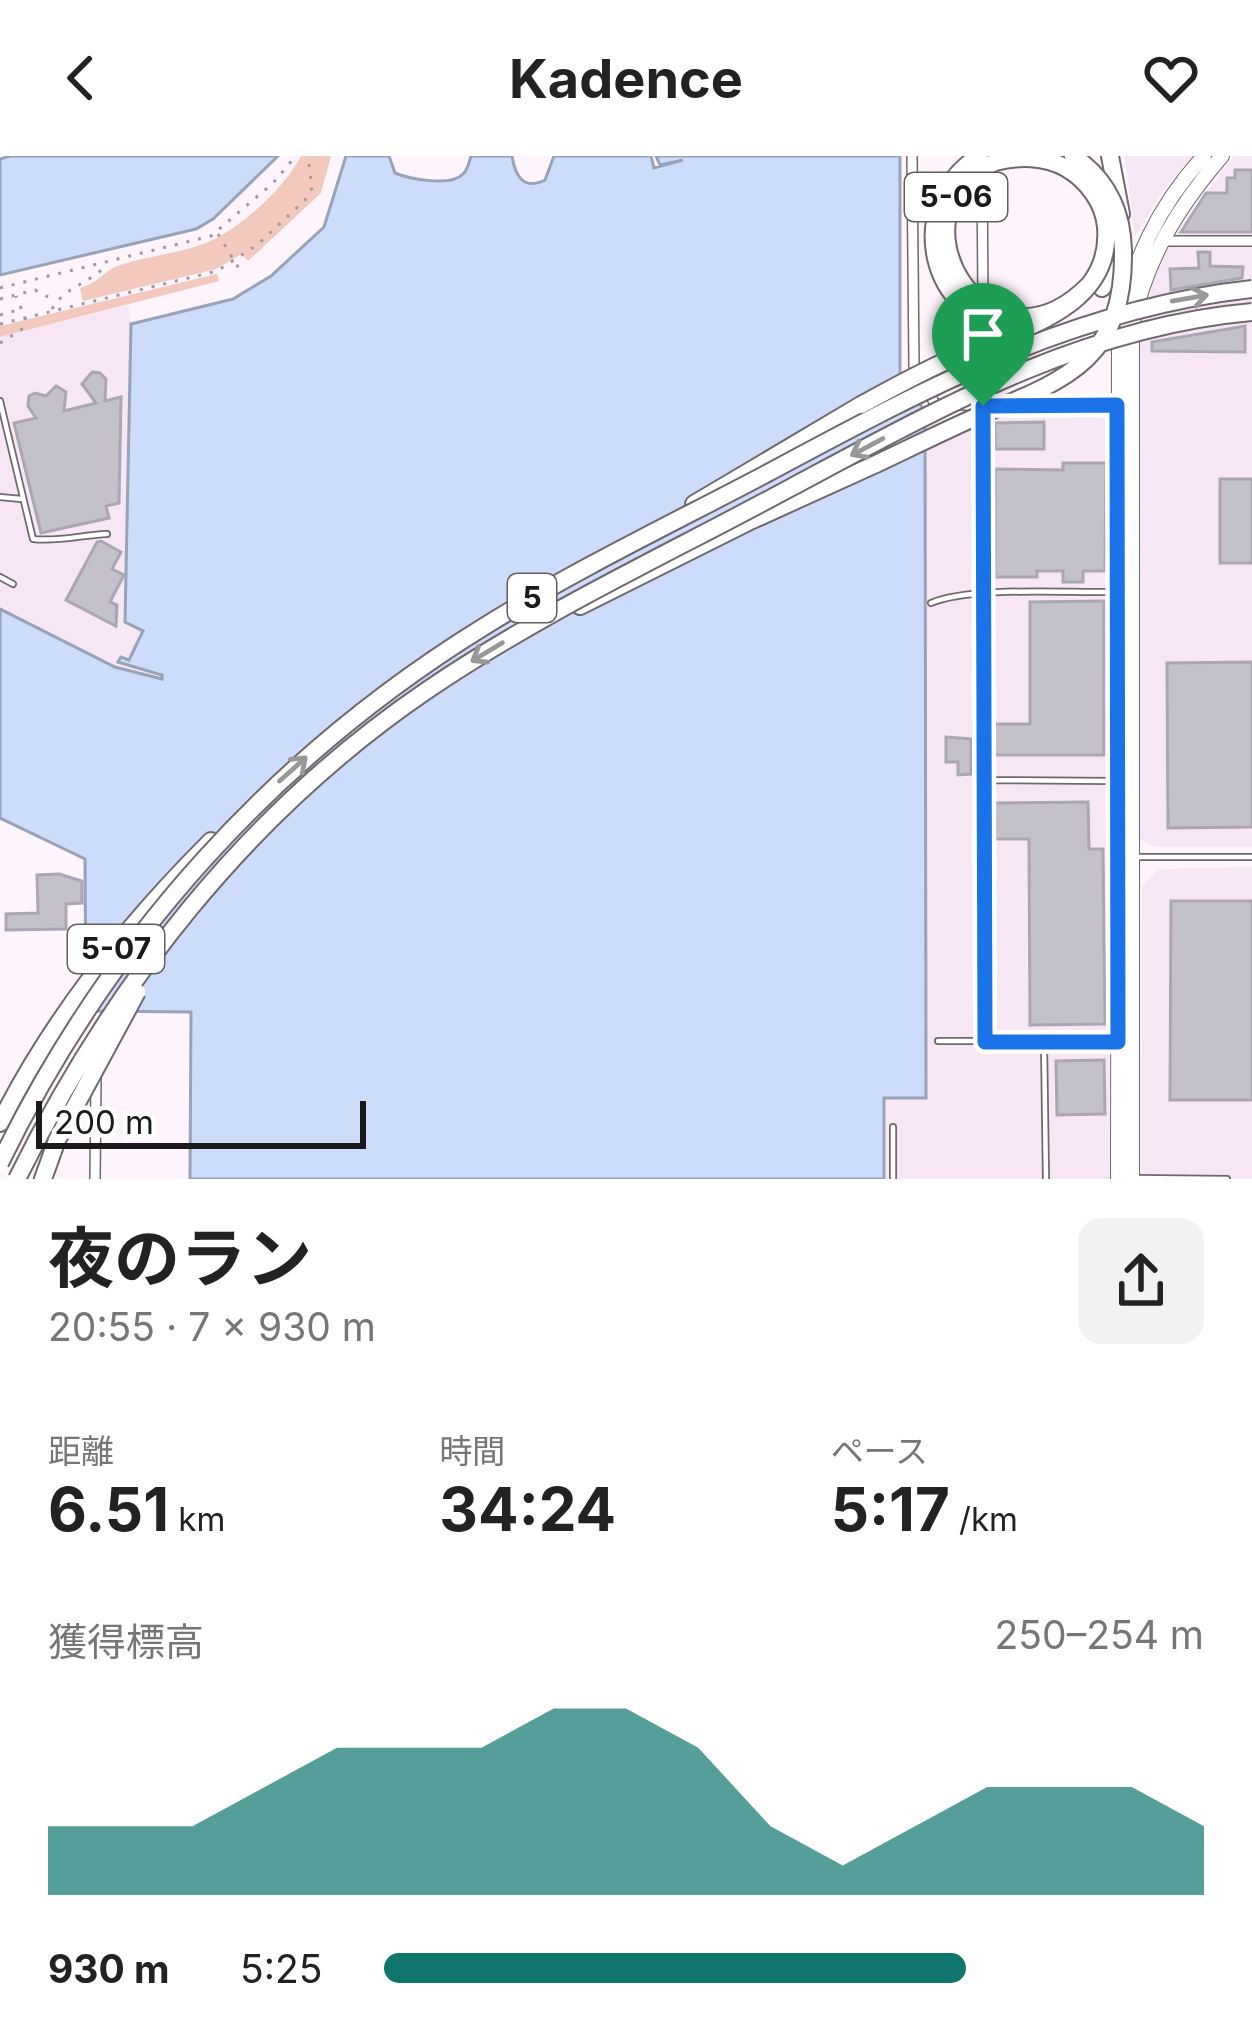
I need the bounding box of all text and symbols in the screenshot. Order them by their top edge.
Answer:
icon: back [48,45,114,111]
icon: heart [1138,45,1204,111]
text: Kadence [509,46,743,111]
road number: 5-06 [905,173,1007,221]
pin [932,283,1034,406]
one-way arrow [1169,286,1208,309]
icon: arrive [950,301,1016,367]
one-way arrow [851,436,886,459]
road number: 5 [508,574,556,622]
one-way arrow [471,640,505,664]
one-way arrow [278,756,308,783]
road number: 5-07 [68,925,164,973]
scale bar [36,1095,366,1148]
text: 200 m [54,1102,154,1142]
text: 夜のラン [48,1218,312,1298]
button: share [1078,1218,1204,1344]
text: 20:55 · 7 × 930 m [48,1303,376,1350]
text: 距離 [48,1431,114,1471]
text: 時間 [439,1431,505,1471]
text: ペース [831,1431,928,1471]
text: 6.51 [48,1473,169,1545]
text: 34:24 [439,1473,616,1545]
text: 5:17 [831,1473,950,1545]
text: km [169,1499,225,1539]
text: /km [950,1499,1018,1539]
text: 250–254 m [995,1611,1204,1658]
text: 獲得標高 [48,1618,204,1665]
text: 930 m [48,1945,170,1992]
text: 5:25 [240,1945,322,1992]

